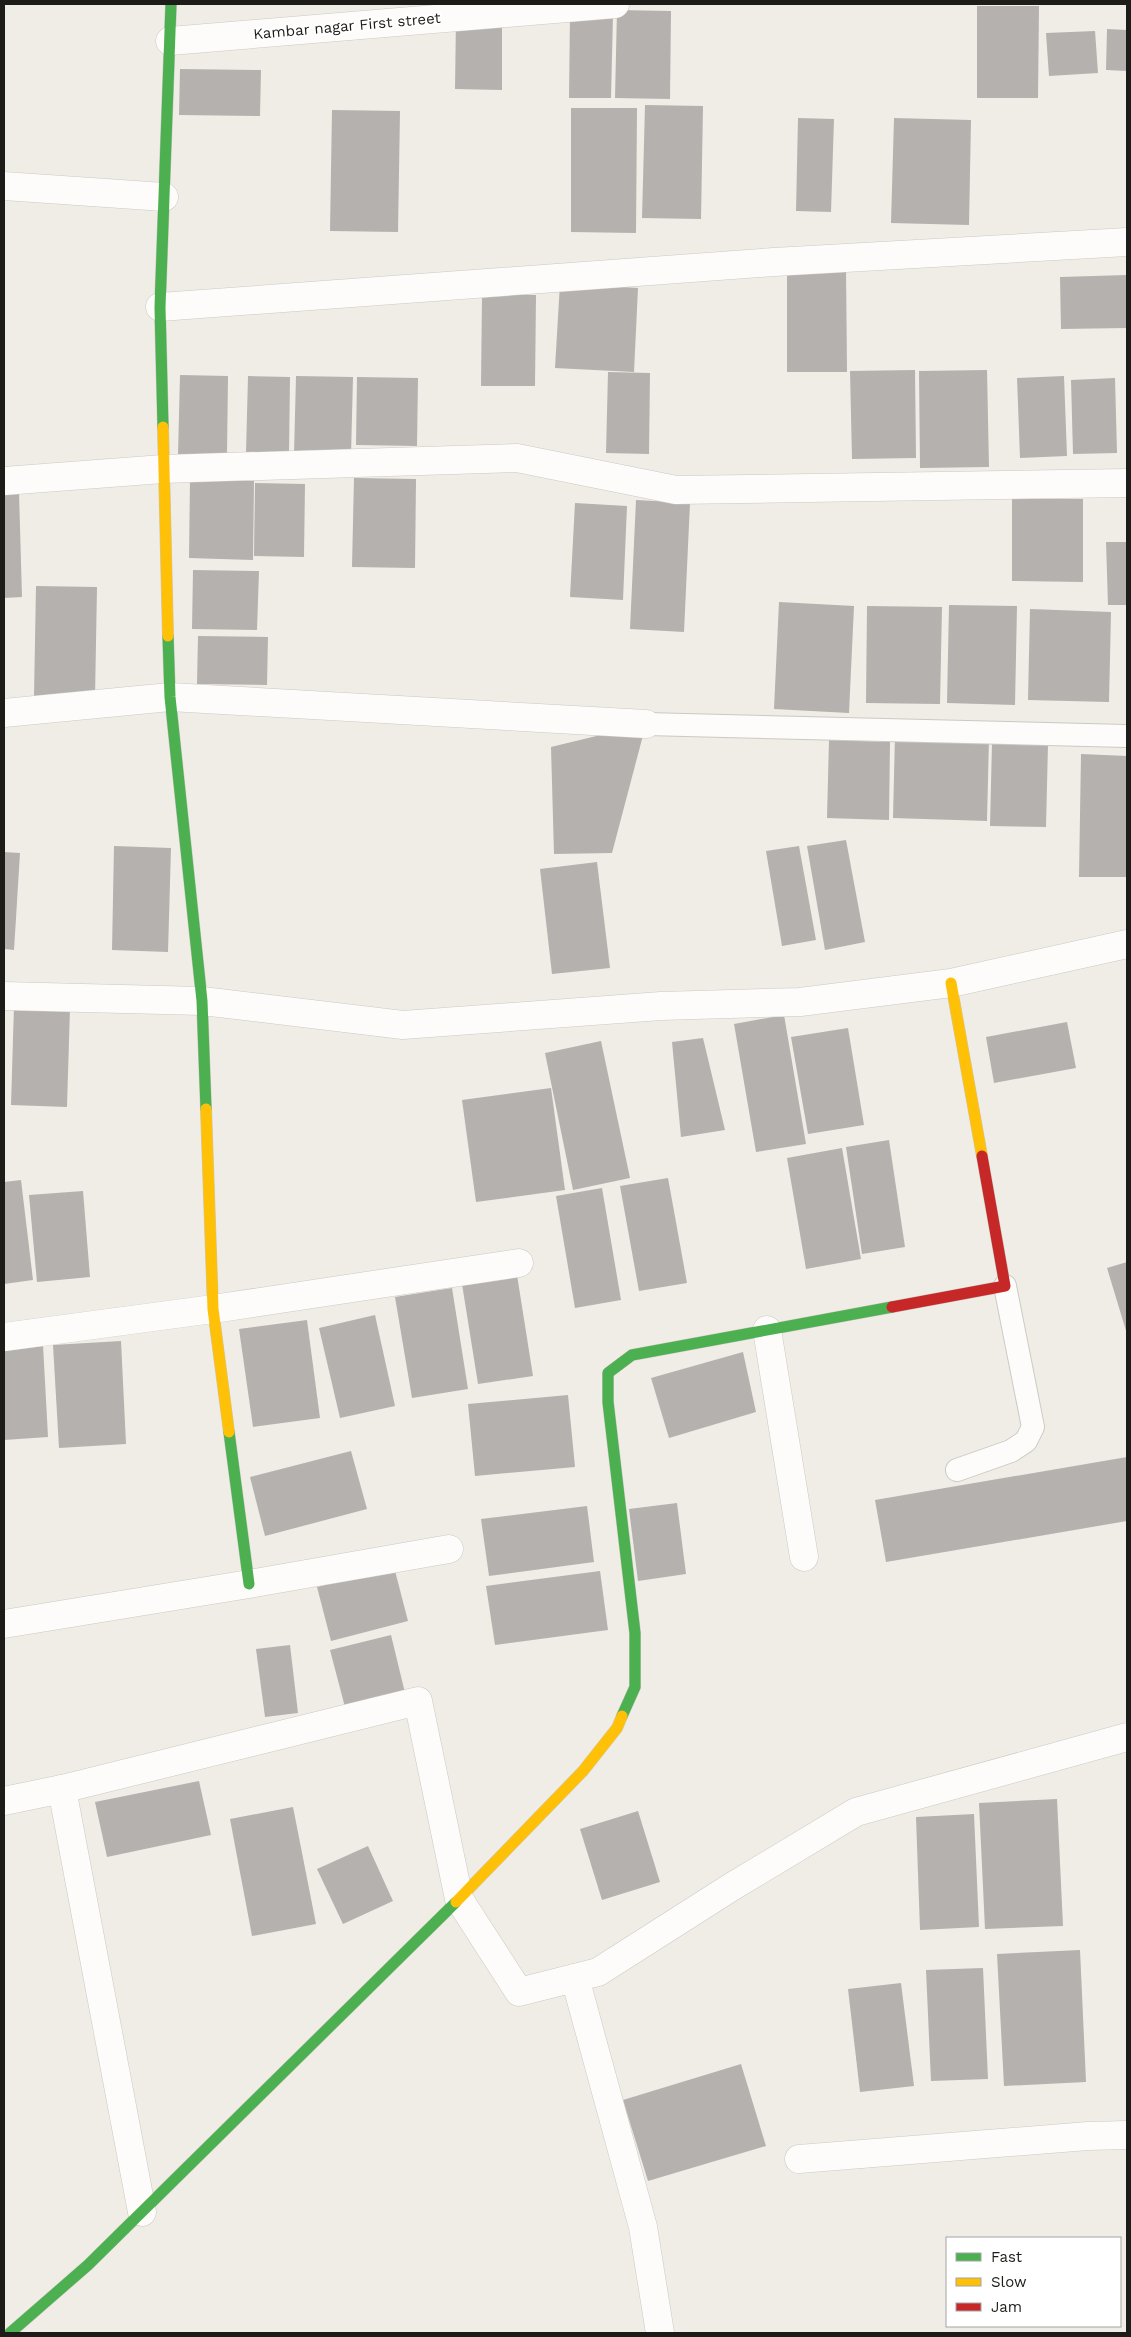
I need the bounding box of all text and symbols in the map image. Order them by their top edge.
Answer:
street label: Kambar nagar First street [253,9,442,43]
legend [946,2237,1121,2327]
text: Fast [991,2248,1023,2266]
text: Slow [991,2273,1027,2291]
text: Jam [991,2298,1022,2316]

